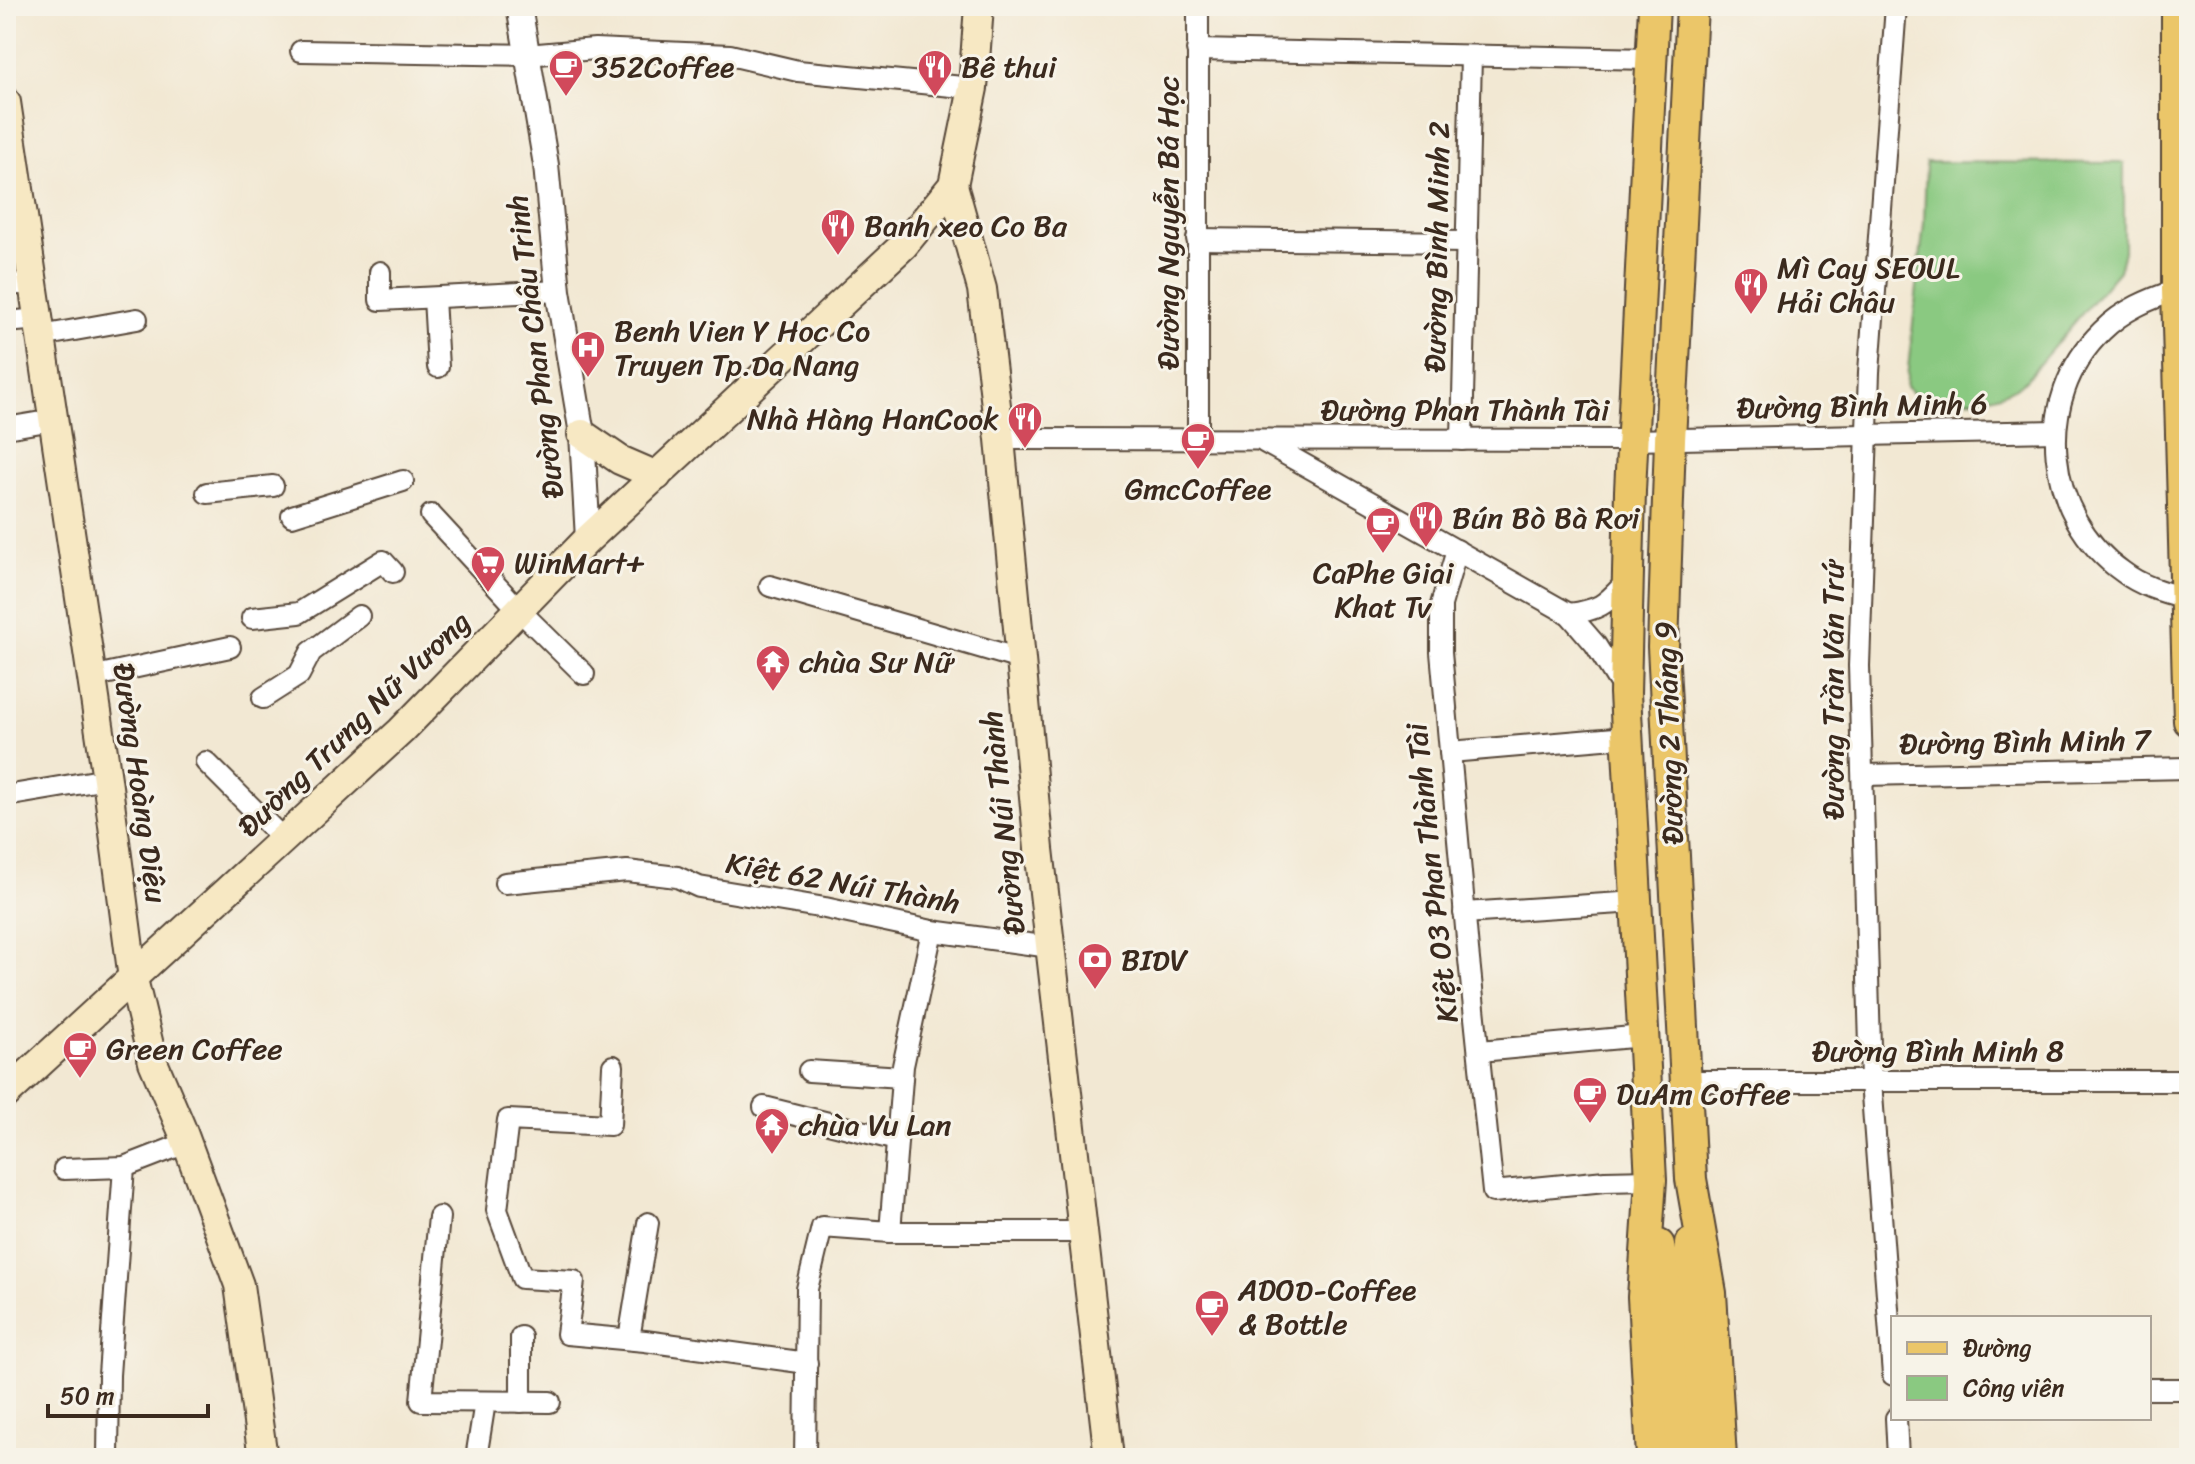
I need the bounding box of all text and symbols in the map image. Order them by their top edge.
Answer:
place label: 352Coffee [592,40,735,94]
place label: Bê thui [961,40,1058,94]
cafe icon: 352Coffee [547,48,585,98]
restaurant icon: Bê thui [916,48,954,98]
street label: Đường Nguyễn Bá Học [1141,76,1195,370]
street label: Đường Bình Minh 2 [1408,121,1466,373]
street label: Đường Phan Châu Trinh [490,192,580,502]
place label: Banh xeo Co Ba [864,199,1068,253]
restaurant icon: Banh xeo Co Ba [819,207,857,257]
place label: Mì Cay SEOUL Hải Châu [1777,241,1960,329]
restaurant icon: Mì Cay SEOUL Hải Châu [1732,266,1770,316]
place label: Benh Vien Y Hoc Co Truyen Tp.Da Nang [614,304,870,392]
hospital icon: Benh Vien Y Hoc Co Truyen Tp.Da Nang [569,329,607,379]
street label: Đường Bình Minh 6 [1736,377,1988,435]
street label: Đường Phan Thành Tài [1321,383,1611,437]
place label: Nhà Hàng HanCook [747,392,999,446]
restaurant icon: Nhà Hàng HanCook [1006,400,1044,450]
cafe icon: GmcCoffee [1179,421,1217,471]
place label: GmcCoffee [1124,462,1272,516]
place label: Bún Bò Bà Rơi [1452,491,1641,545]
restaurant icon: Bún Bò Bà Rơi [1407,499,1445,549]
cafe icon: CaPhe Giai Khat Tv [1364,505,1402,555]
place label: WinMart+ [514,536,645,590]
supermarket icon: WinMart+ [469,544,507,594]
place label: CaPhe Giai Khat Tv [1313,546,1455,634]
street label: Đường Trần Văn Trứ [1806,558,1860,820]
street label: Đường Trưng Nữ Vương [224,597,484,851]
street label: Đường 2 Tháng 9 [1638,620,1700,846]
place label: chùa Sư Nữ [799,635,956,689]
temple icon: chùa Sư Nữ [754,643,792,693]
street label: Đường Hoàng Diệu [96,659,184,907]
street label: Đường Núi Thành [964,708,1042,938]
street label: Đường Bình Minh 7 [1899,713,2153,771]
street label: Kiệt 03 Phan Thành Tài [1389,719,1475,1026]
street label: Kiệt 62 Núi Thành [722,836,964,930]
place label: BIDV [1121,933,1189,987]
bank icon: BIDV [1076,941,1114,991]
place label: Green Coffee [106,1022,283,1076]
street label: Đường Bình Minh 8 [1812,1024,2064,1078]
cafe icon: Green Coffee [61,1030,99,1080]
place label: DuAm Coffee [1616,1067,1791,1121]
cafe icon: DuAm Coffee [1571,1075,1609,1125]
place label: chùa Vu Lan [798,1098,951,1152]
temple icon: chùa Vu Lan [753,1106,791,1156]
place label: ADOD-Coffee & Bottle [1237,1263,1417,1351]
cafe icon: ADOD-Coffee & Bottle [1193,1288,1231,1338]
legend [1891,1316,2151,1420]
text: Đường [1963,1327,2032,1369]
text: Công viên [1963,1367,2065,1409]
scale bar [48,1368,208,1418]
text: 50 m [60,1375,115,1417]

